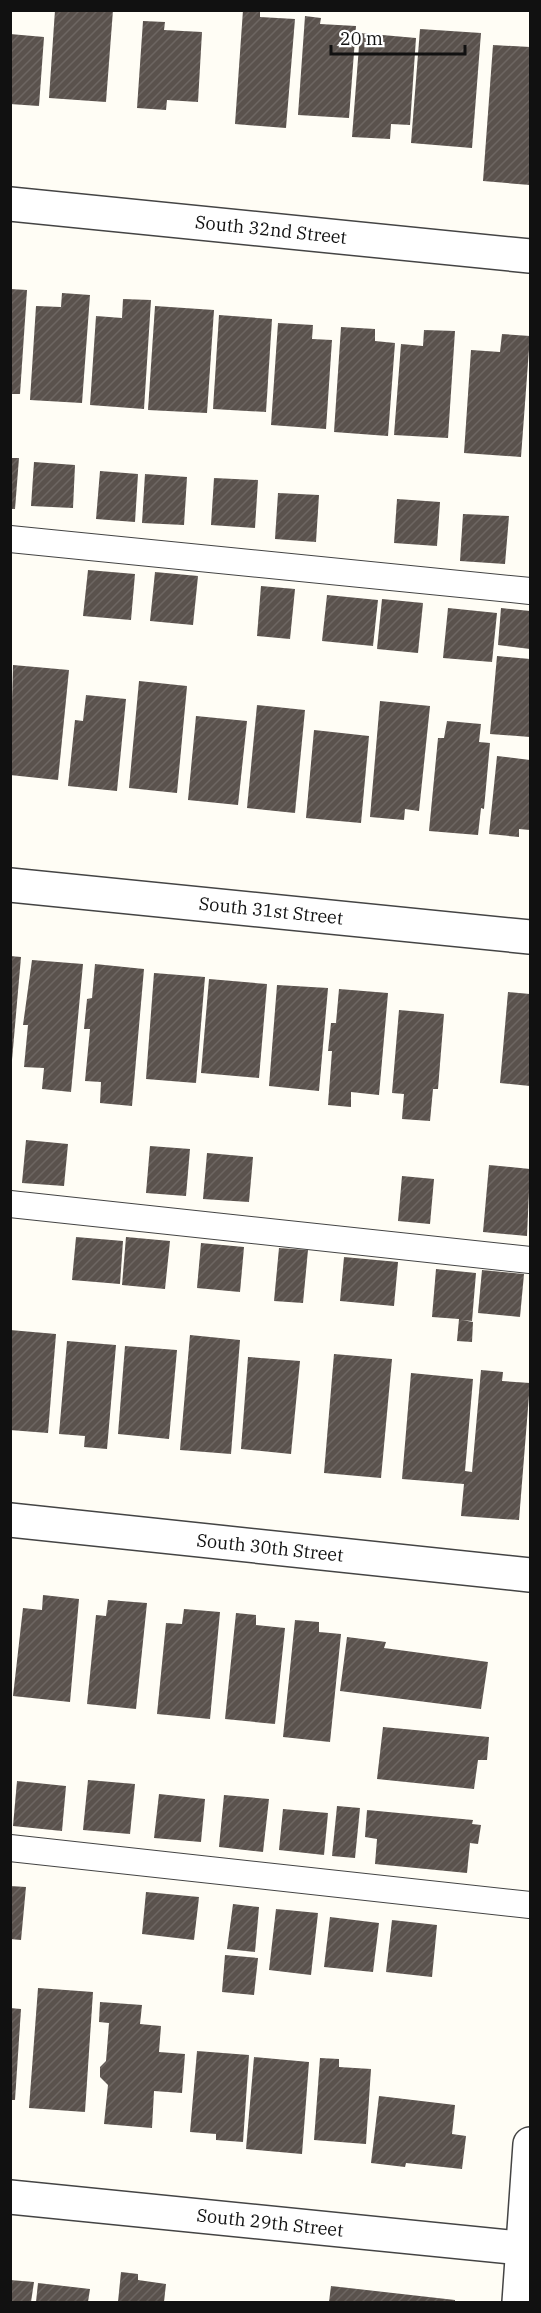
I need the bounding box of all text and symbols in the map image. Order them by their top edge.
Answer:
scale bar [331,18,464,56]
text: 20 m [340,27,383,50]
street label: South 32nd Street [194,210,348,249]
street label: South 31st Street [198,891,344,930]
street label: South 30th Street [195,1528,345,1567]
street label: South 29th Street [195,2203,345,2242]

